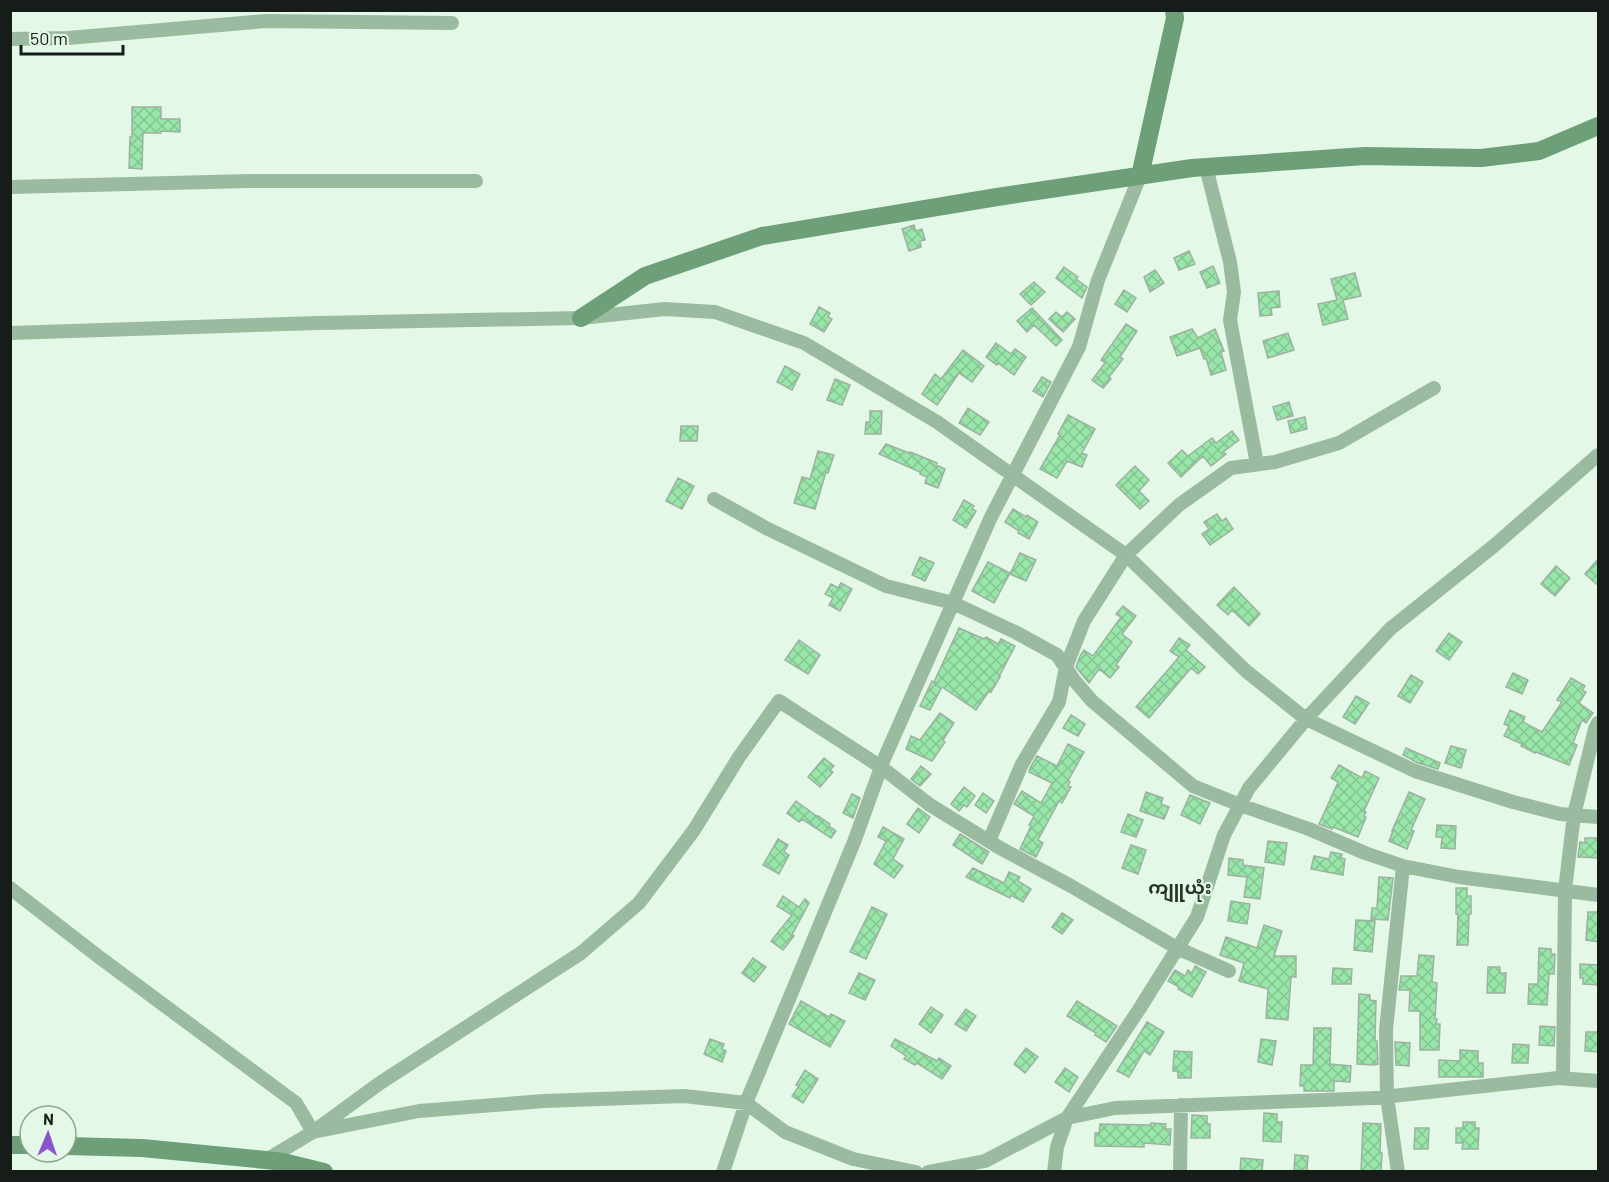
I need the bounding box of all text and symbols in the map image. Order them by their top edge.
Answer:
scale bar [21,18,123,56]
text: 50 m [30,27,68,49]
district label: ကျူယုံး [1148,876,1212,903]
north arrow [18,1104,78,1164]
text: N [43,1109,54,1128]

